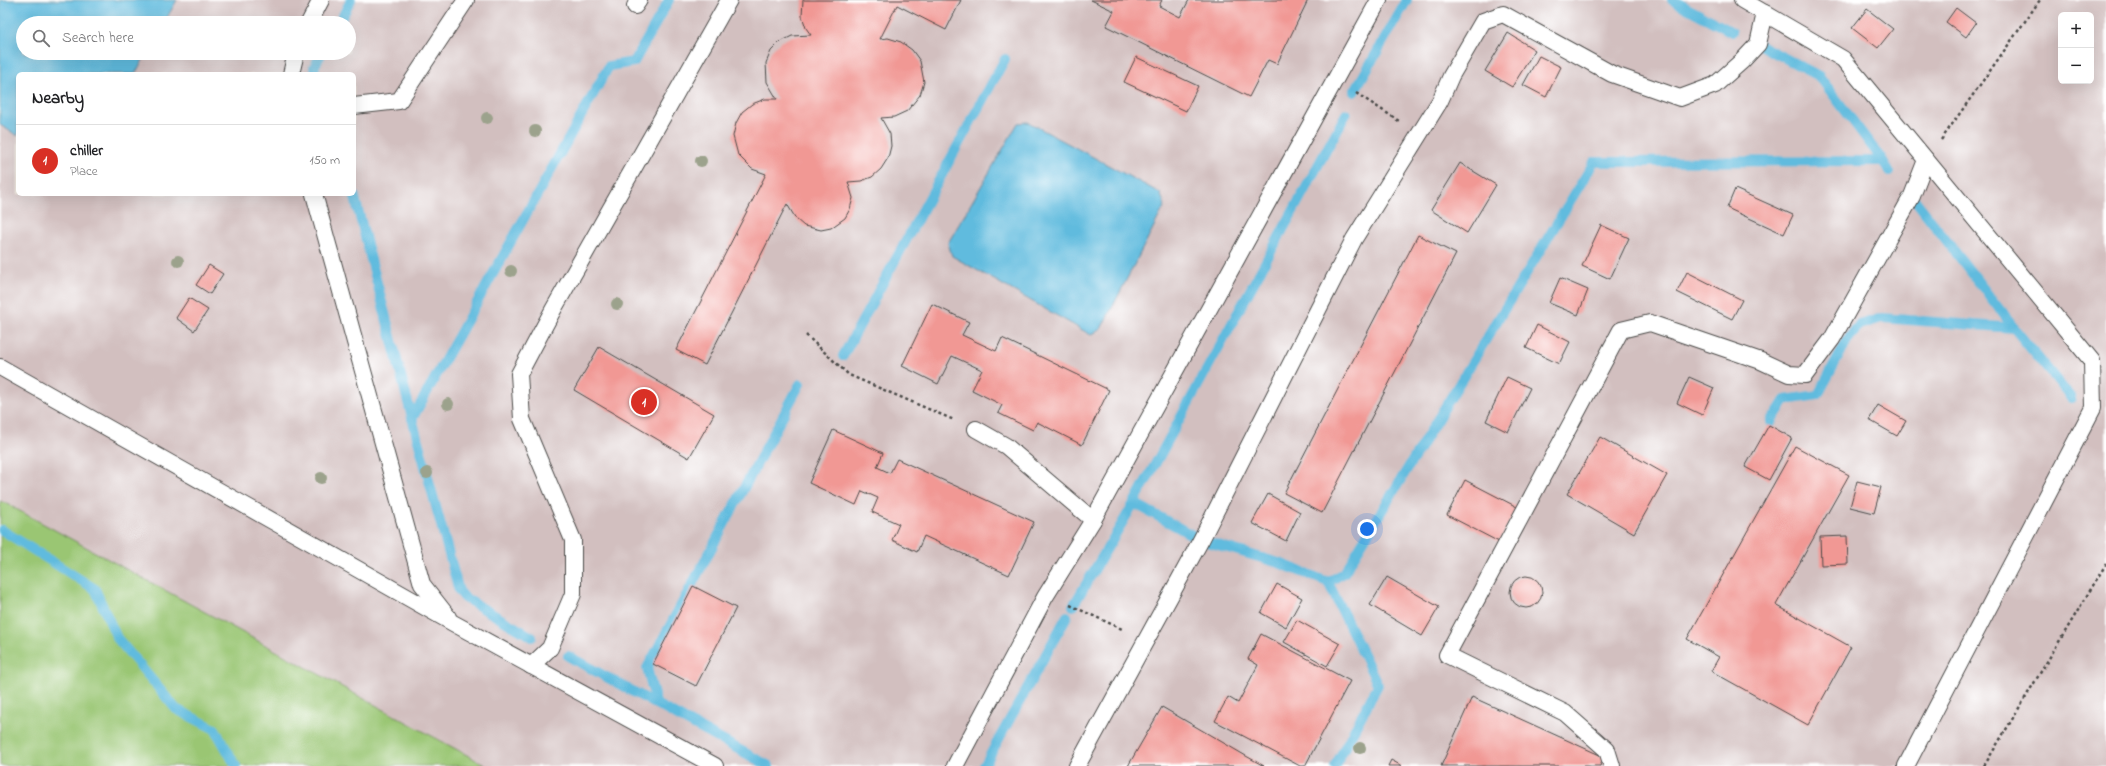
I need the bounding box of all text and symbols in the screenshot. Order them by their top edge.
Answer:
map controls [2058,12,2094,84]
button: + [2058,12,2094,48]
search box [16,16,356,60]
icon: search [30,27,52,49]
text: Search here [62,27,134,49]
button: − [2058,48,2094,84]
text: Nearby [32,86,84,111]
text: chiller [70,140,103,162]
text: 1 [43,151,47,170]
text: 150 m [309,151,340,170]
text: Place [70,162,98,181]
pin: 1 [631,387,657,417]
your location [1357,519,1377,539]

